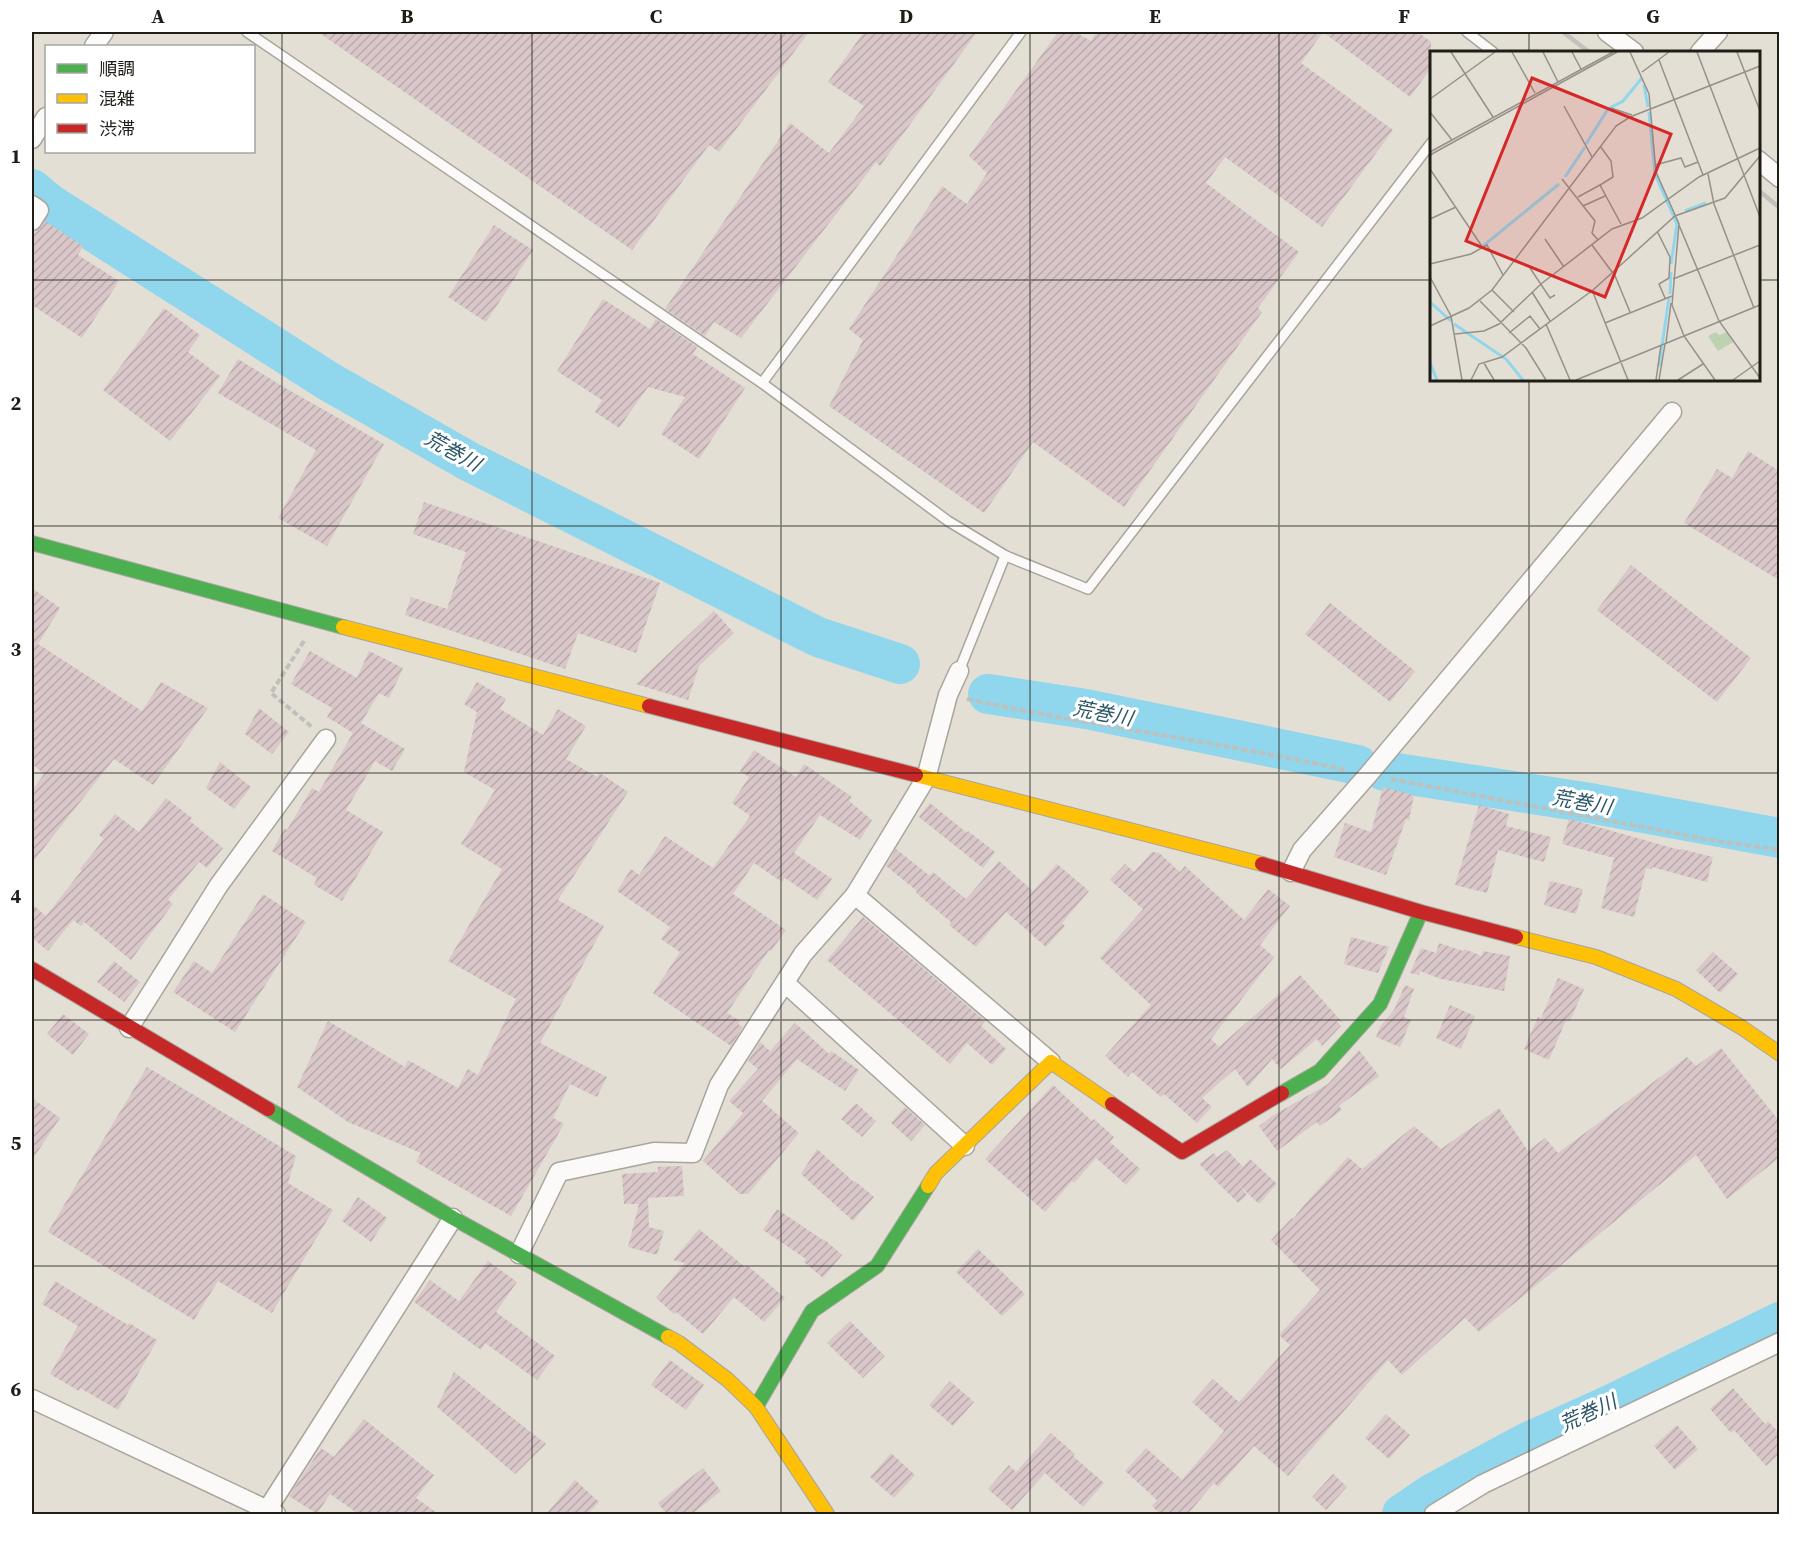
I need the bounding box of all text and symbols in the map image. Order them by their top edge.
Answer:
text: A [151,2,165,30]
text: B [400,2,414,30]
text: C [650,2,662,30]
text: D [899,2,913,30]
text: E [1149,2,1161,30]
text: F [1398,2,1410,30]
text: G [1646,2,1660,30]
legend [45,45,255,153]
inset map [1430,51,1760,381]
text: 順調 [99,56,135,81]
text: 混雑 [99,86,135,111]
text: 渋滞 [99,116,135,141]
text: 1 [11,142,21,170]
text: 2 [11,389,22,417]
water label: 荒巻川 [420,424,488,479]
text: 3 [11,635,22,663]
water label: 荒巻川 [1071,694,1137,733]
water label: 荒巻川 [1550,783,1616,821]
text: 4 [11,882,22,910]
text: 5 [11,1129,22,1157]
text: 6 [11,1375,22,1403]
water label: 荒巻川 [1555,1387,1623,1438]

